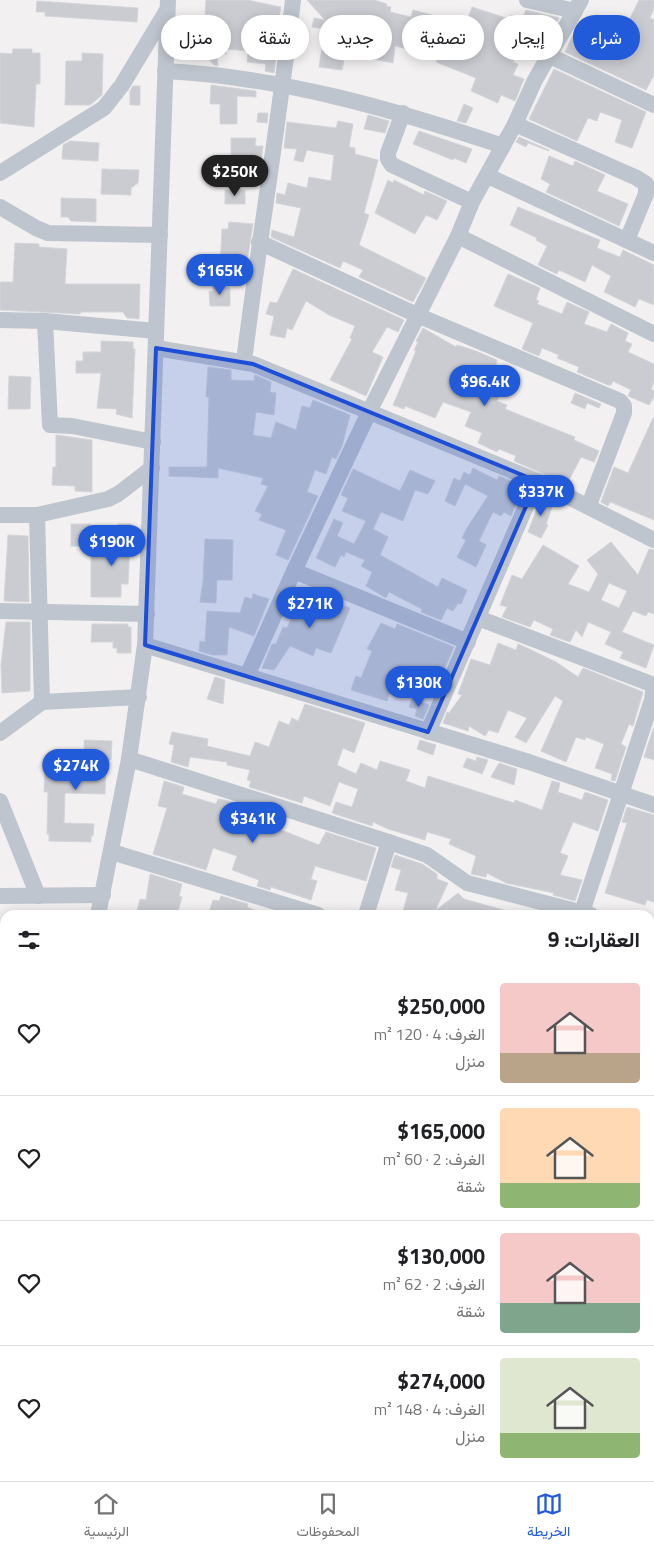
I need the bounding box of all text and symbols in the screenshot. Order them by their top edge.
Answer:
chip: منزل [161,15,231,60]
chip: شقة [241,15,309,60]
chip: جديد [319,15,392,60]
chip: تصفية [402,15,484,60]
chip: إيجار [494,15,563,60]
chip: شراء [573,15,640,60]
pin: $250K [200,154,270,197]
text: $250K [212,159,258,183]
pin: $165K [185,254,255,296]
text: $165K [197,258,243,282]
pin: $96.4K [444,364,526,407]
text: $96.4K [460,369,510,393]
pin: $337K [506,474,576,517]
text: $337K [518,479,564,503]
pin: $190K [77,524,147,567]
text: $190K [89,529,135,553]
pin: $271K [275,586,345,629]
text: $271K [287,591,333,615]
pin: $130K [384,666,454,708]
text: $130K [396,670,442,694]
pin: $274K [41,748,111,791]
text: $274K [53,753,99,777]
pin: $341K [218,802,288,844]
text: $341K [230,806,276,830]
text: العقارات: 9 [548,923,640,955]
icon: filters [15,926,43,954]
text: $250,000 [397,990,485,1022]
icon: home [540,1003,600,1063]
icon: heart [15,1019,43,1047]
text: الغرف: 4 · 120 m² [374,1022,485,1046]
text: منزل [455,1049,485,1073]
text: $165,000 [397,1115,485,1147]
icon: home [540,1128,600,1188]
icon: heart [15,1144,43,1172]
text: الغرف: 2 · 60 m² [383,1147,485,1171]
text: شقة [456,1174,485,1198]
text: $130,000 [397,1240,485,1272]
icon: home [540,1253,600,1313]
icon: heart [15,1269,43,1297]
text: الغرف: 2 · 62 m² [383,1272,485,1296]
text: شقة [456,1299,485,1323]
text: $274,000 [397,1365,485,1397]
icon: home [540,1378,600,1438]
icon: heart [15,1394,43,1422]
text: الغرف: 4 · 148 m² [374,1397,485,1421]
text: منزل [455,1424,485,1448]
tab: الرئيسية [84,1490,129,1544]
tab: المحفوظات [296,1490,360,1544]
tab: الخريطة [527,1490,570,1544]

